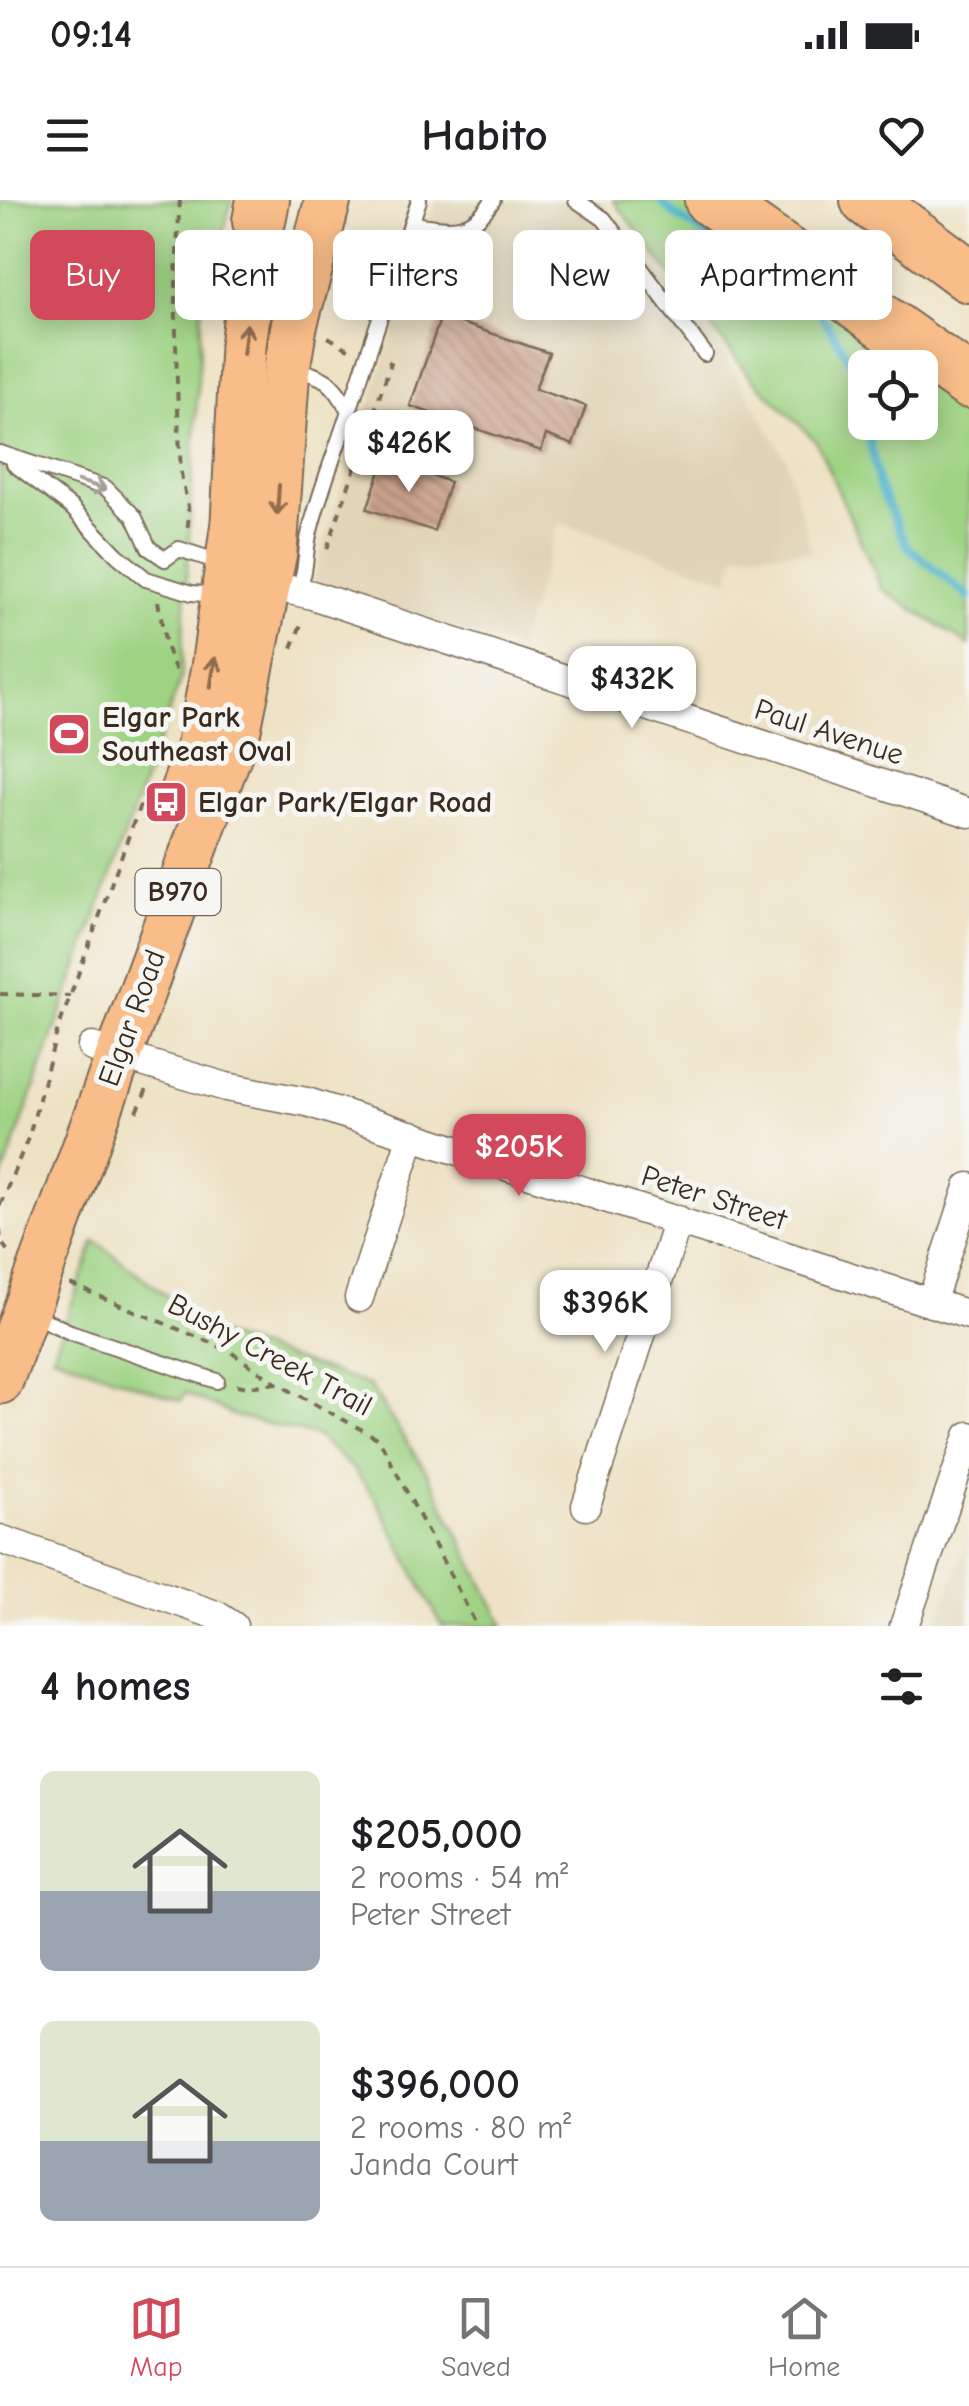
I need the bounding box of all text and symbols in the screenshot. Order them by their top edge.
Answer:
text: 09:14 [50,13,132,57]
icon: menu [40,108,95,163]
icon: heart [874,108,929,163]
text: Habito [421,109,548,161]
chip: Buy [30,230,155,320]
chip: Rent [175,230,313,320]
chip: Filters [333,230,493,320]
chip: New [513,230,645,320]
chip: Apartment [665,230,892,320]
one-way arrow [236,324,254,356]
map controls [848,350,938,440]
button: locate [848,350,938,440]
pin: $426K [339,410,479,495]
text: $426K [367,424,451,461]
one-way arrow [76,477,107,495]
one-way arrow [268,484,287,516]
pin: $432K [562,646,702,731]
one-way arrow [204,656,223,689]
text: $432K [590,660,674,697]
street label: Paul Avenue [750,692,908,772]
place label: Elgar Park Southeast Oval [102,700,292,769]
sports icon: Elgar Park Southeast Oval [46,711,92,757]
bus stop icon: Elgar Park/Elgar Road [143,779,189,825]
place label: Elgar Park/Elgar Road [198,785,492,820]
road number: B970 [136,869,220,915]
street label: Elgar Road [91,945,173,1091]
pin: $205K [449,1114,589,1199]
text: $205K [475,1128,563,1165]
street label: Peter Street [637,1158,792,1238]
pin: $396K [535,1270,675,1355]
text: $396K [562,1284,648,1321]
street label: Bushy Creek Trail [162,1286,378,1424]
icon: filters [874,1659,929,1714]
text: 4 homes [40,1662,190,1711]
text: $205,000 [350,1810,523,1859]
icon: home [120,1811,240,1931]
text: 2 rooms · 54 m² [350,1859,568,1896]
text: Peter Street [350,1896,510,1933]
text: $396,000 [350,2060,520,2109]
icon: home [120,2061,240,2181]
text: 2 rooms · 80 m² [350,2109,571,2146]
text: Janda Court [350,2146,518,2183]
tab: Map [129,2291,184,2383]
tab: Saved [441,2291,511,2383]
tab: Home [768,2291,840,2383]

